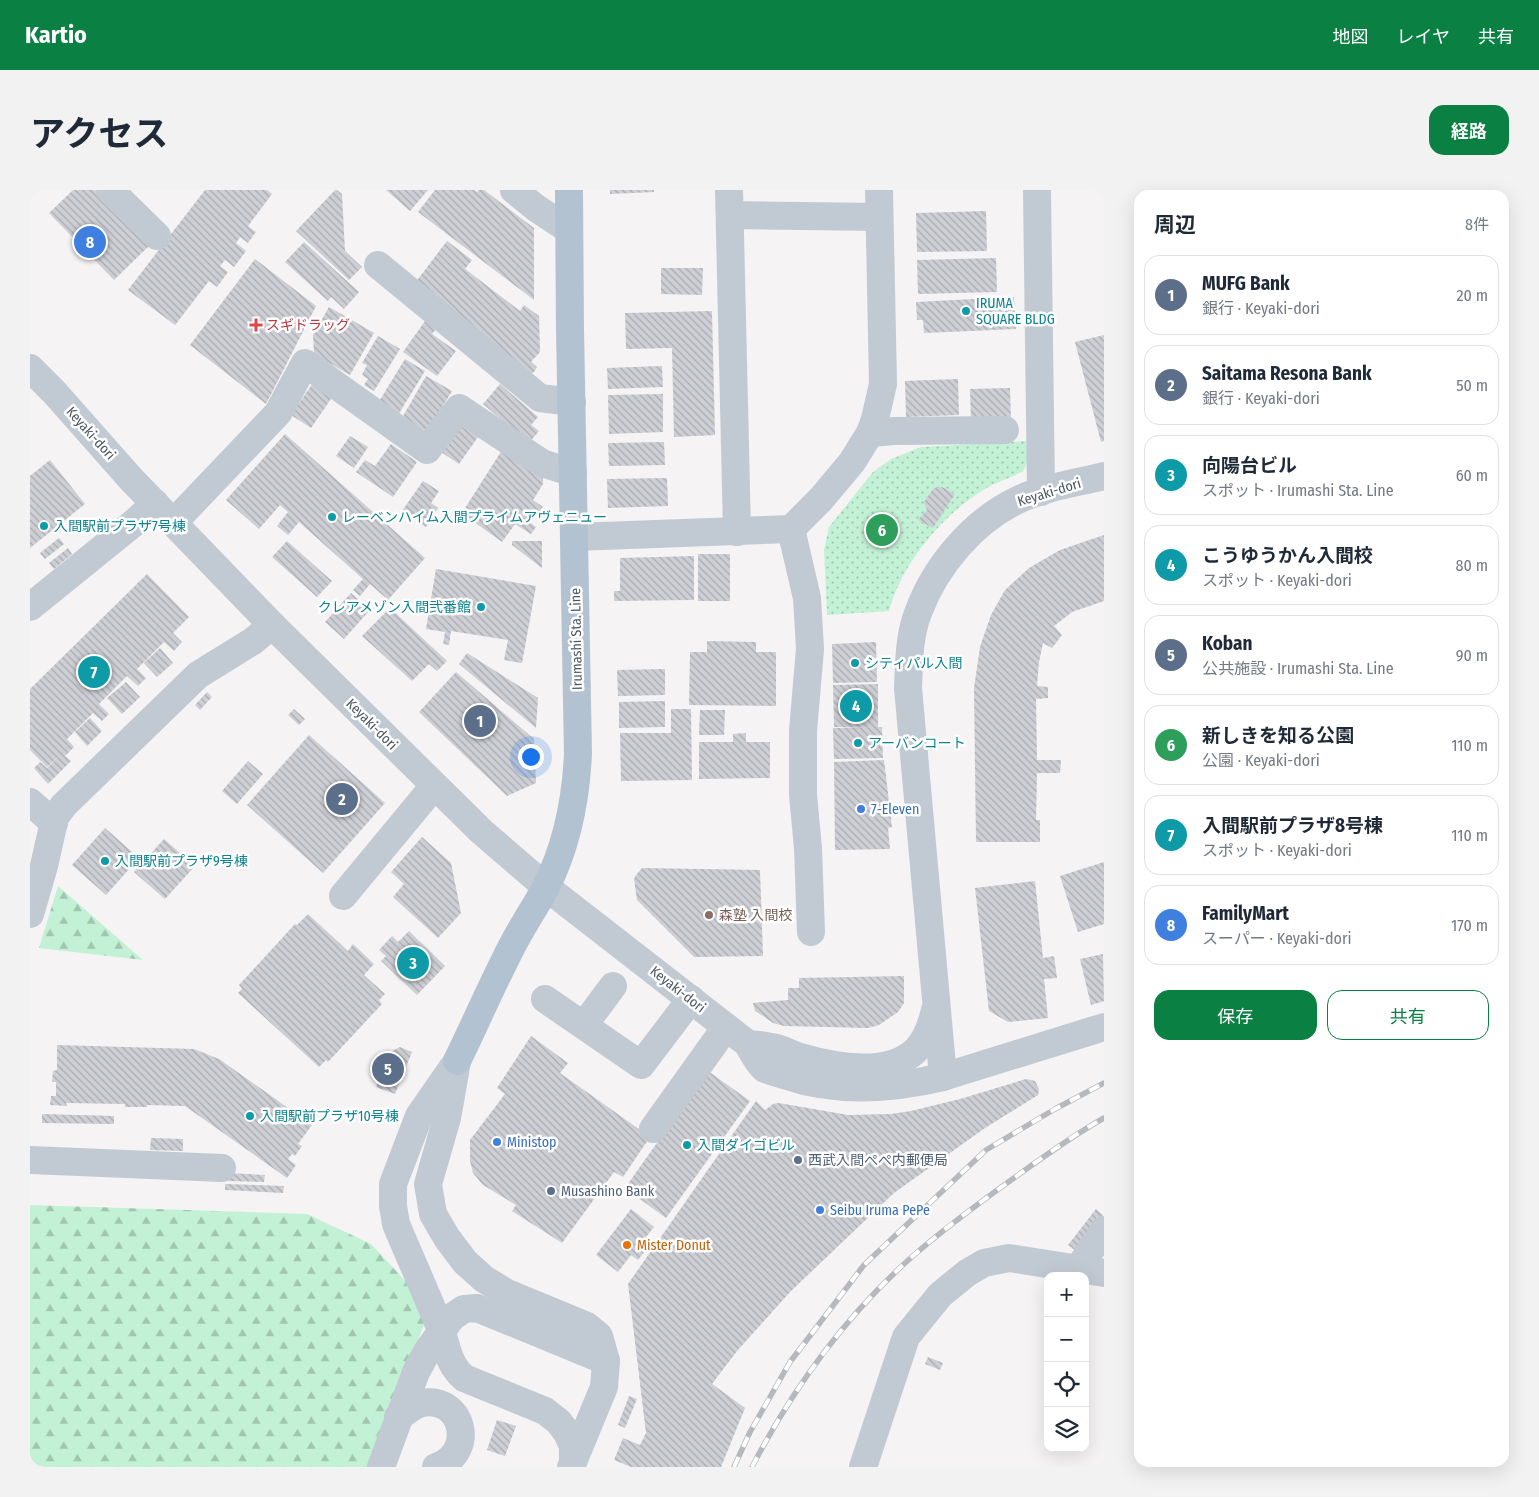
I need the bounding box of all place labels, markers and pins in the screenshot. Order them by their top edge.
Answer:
pin: 8 [74,223,106,261]
place label: IRUMA SQUARE BLDG [976,295,1055,328]
marker: IRUMA SQUARE BLDG [960,305,972,317]
place label: スギドラッグ [266,317,350,334]
marker: スギドラッグ [250,319,262,331]
place label: レーベンハイム入間プライムアヴェニュー [342,509,607,526]
marker: レーベンハイム入間プライムアヴェニュー [326,511,338,523]
pin: 6 [866,511,898,549]
place label: 入間駅前プラザ7号棟 [54,518,186,535]
marker: 入間駅前プラザ7号棟 [38,520,50,532]
place label: クレアメゾン入間弐番館 [318,599,471,616]
marker: クレアメゾン入間弐番館 [475,601,487,613]
pin: 7 [78,653,110,691]
place label: シティパル入間 [865,655,962,672]
marker: シティパル入間 [849,657,861,669]
pin: 4 [840,687,872,725]
pin: 1 [464,702,496,740]
place label: アーバンコート [868,735,966,752]
marker: アーバンコート [852,737,864,749]
pin: 2 [326,780,358,818]
place label: 7-Eleven [871,801,919,818]
marker: 7-Eleven [855,803,867,815]
place label: 入間駅前プラザ9号棟 [115,853,248,870]
marker: 入間駅前プラザ9号棟 [99,855,111,867]
place label: 森塾 入間校 [719,907,792,924]
marker: 森塾 入間校 [703,909,715,921]
pin: 3 [397,944,429,982]
pin: 5 [372,1050,404,1088]
place label: 入間駅前プラザ10号棟 [260,1108,399,1125]
marker: 入間駅前プラザ10号棟 [244,1110,256,1122]
place label: Ministop [507,1134,557,1151]
marker: Ministop [491,1136,503,1148]
place label: 入間ダイゴビル [697,1137,795,1154]
marker: 入間ダイゴビル [681,1139,693,1151]
place label: 西武入間ぺぺ内郵便局 [808,1152,948,1169]
marker: 西武入間ぺぺ内郵便局 [792,1154,804,1166]
place label: Musashino Bank [561,1183,655,1200]
marker: Musashino Bank [545,1185,557,1197]
place label: Seibu Iruma PePe [830,1202,930,1219]
marker: Seibu Iruma PePe [814,1204,826,1216]
place label: Mister Donut [637,1237,711,1254]
marker: Mister Donut [621,1239,633,1251]

